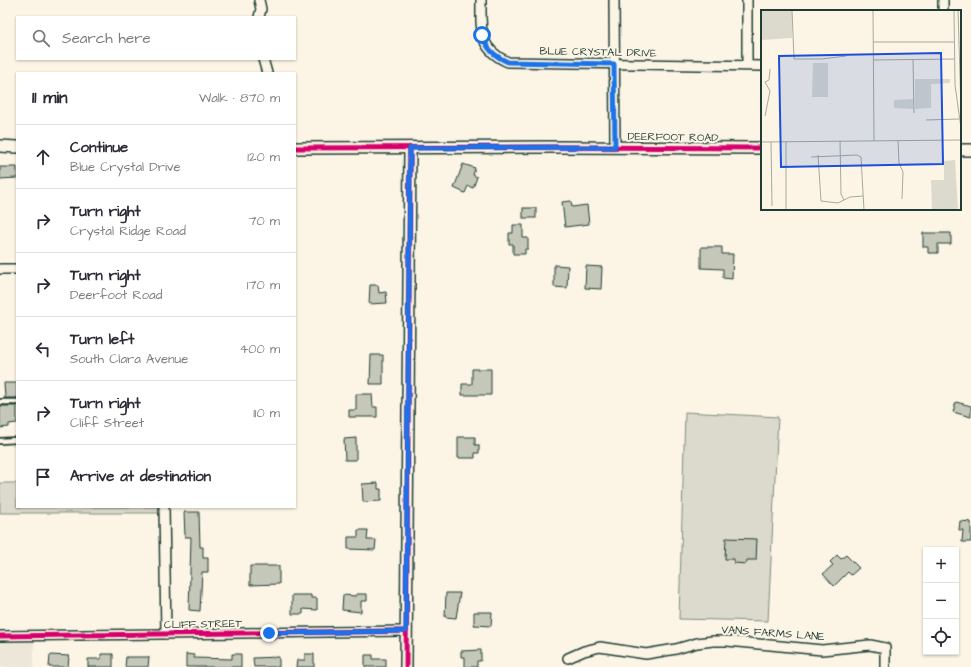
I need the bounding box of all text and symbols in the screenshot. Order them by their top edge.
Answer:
inset map [761,10,961,210]
search box [16,16,296,60]
route start [473,26,491,44]
icon: search [30,27,52,49]
text: Search here [62,28,151,49]
street label: BLUE CRYSTAL DRIVE [539,43,657,61]
text: 11 min [32,86,67,110]
text: Walk · 870 m [199,89,280,107]
street label: DEERFOOT ROAD [627,129,719,145]
text: Continue [70,137,128,158]
icon: ahead [32,146,54,168]
text: 120 m [247,148,280,166]
text: Blue Crystal Drive [70,158,181,176]
text: Turn right [70,201,141,222]
icon: right [32,210,54,232]
text: 70 m [248,212,280,230]
text: Crystal Ridge Road [70,222,186,240]
text: Turn right [70,265,141,286]
icon: right [32,274,54,296]
text: 170 m [247,276,280,294]
text: Deerfoot Road [70,286,162,304]
text: Turn left [70,329,134,350]
icon: left [32,338,54,360]
text: 400 m [239,340,280,358]
text: South Clara Avenue [70,350,188,368]
text: Turn right [70,393,141,414]
icon: right [32,402,54,424]
text: 110 m [253,404,280,422]
text: Cliff Street [70,414,144,432]
icon: arrive [32,466,54,488]
text: Arrive at destination [70,466,211,487]
map controls [923,547,959,655]
button: + [923,547,959,583]
button: − [923,583,959,619]
street label: CLIFF STREET [164,616,242,632]
button: locate [923,619,959,655]
street label: VANS FARMS LANE [721,622,826,644]
route end [260,624,278,642]

